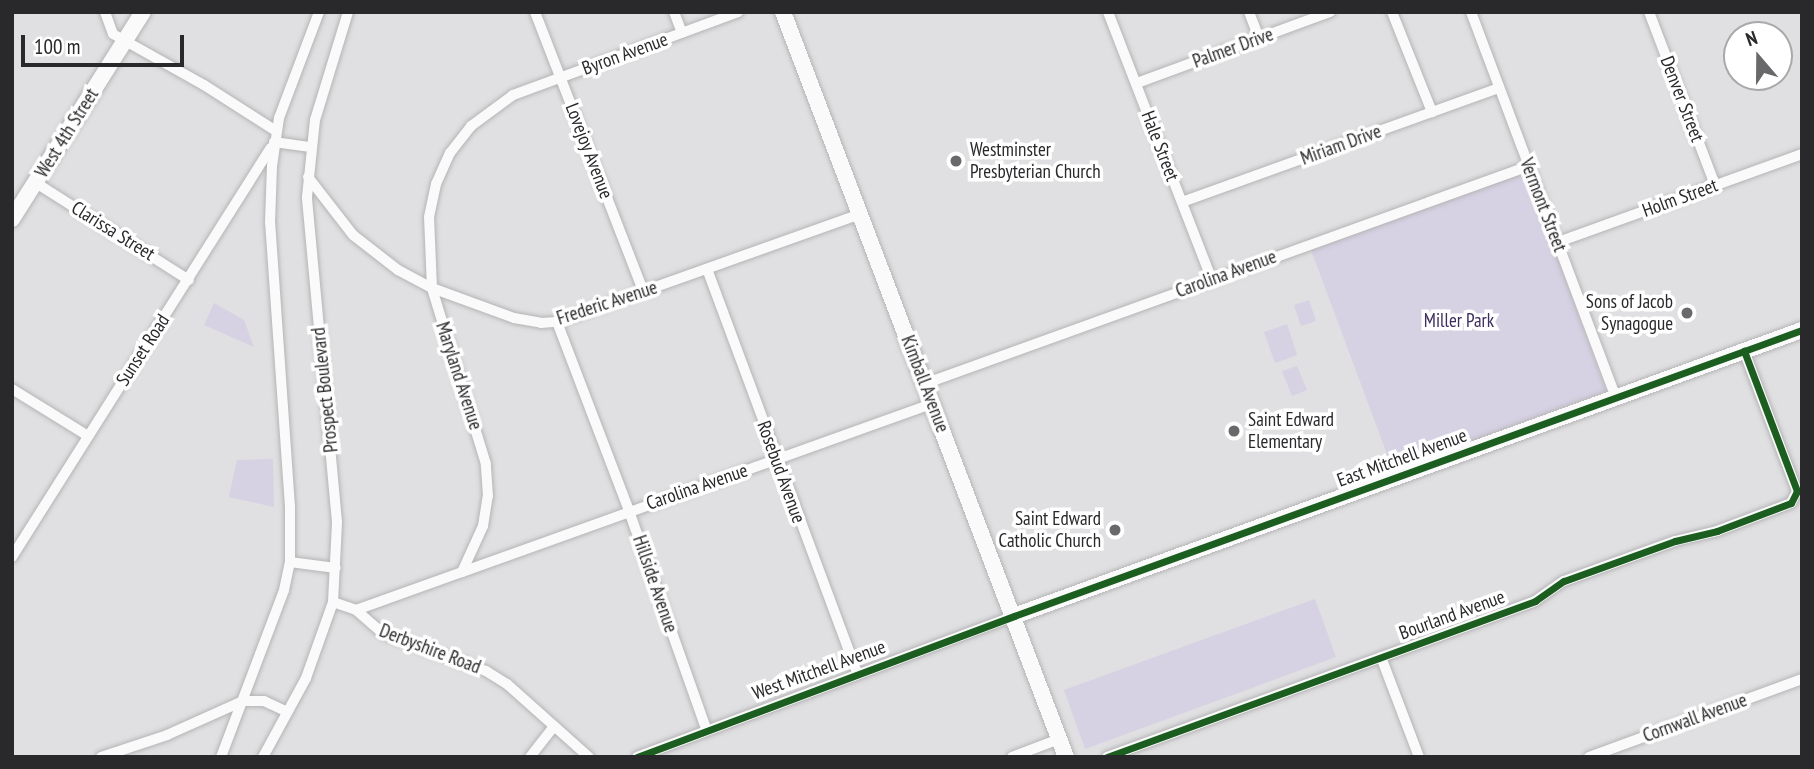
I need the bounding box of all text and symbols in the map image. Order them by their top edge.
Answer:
scale bar [24,21,187,65]
north arrow [1723,21,1793,91]
street label: Palmer Drive [1190,23,1276,73]
text: N [1743,25,1760,51]
street label: Byron Avenue [579,28,671,80]
text: 100 m [34,33,80,60]
street label: Denver Street [1655,53,1709,145]
street label: West 4th Street [31,84,103,182]
street label: Lovejoy Avenue [560,99,618,203]
street label: Hale Street [1136,108,1184,184]
street label: Miriam Drive [1298,120,1384,170]
place label: Westminster Presbyterian Church [970,139,1101,183]
marker: Westminster Presbyterian Church [948,153,964,169]
street label: Vermont Street [1515,155,1571,255]
street label: Holm Street [1639,174,1721,222]
street label: Clarissa Street [67,196,159,266]
street label: Carolina Avenue [1172,245,1280,303]
street label: Frederic Avenue [553,276,661,330]
place label: Sons of Jacob Synagogue [1586,291,1673,335]
marker: Sons of Jacob Synagogue [1679,305,1695,321]
street label: Sunset Road [111,310,175,390]
park label: Miller Park [1424,310,1494,332]
street label: Maryland Avenue [431,319,487,433]
street label: Prospect Boulevard [307,326,343,454]
street label: Kimball Avenue [896,332,954,436]
place label: Saint Edward Elementary [1248,409,1334,453]
street label: Rosebud Avenue [752,418,810,526]
marker: Saint Edward Elementary [1226,423,1242,439]
street label: East Mitchell Avenue [1334,424,1470,492]
street label: Carolina Avenue [643,459,751,515]
place label: Saint Edward Catholic Church [998,508,1101,552]
marker: Saint Edward Catholic Church [1107,522,1123,538]
street label: Hillside Avenue [628,532,682,636]
street label: Bourland Avenue [1396,585,1508,645]
street label: Derbyshire Road [376,619,484,679]
street label: West Mitchell Avenue [749,635,889,705]
street label: Cornwall Avenue [1640,689,1750,747]

